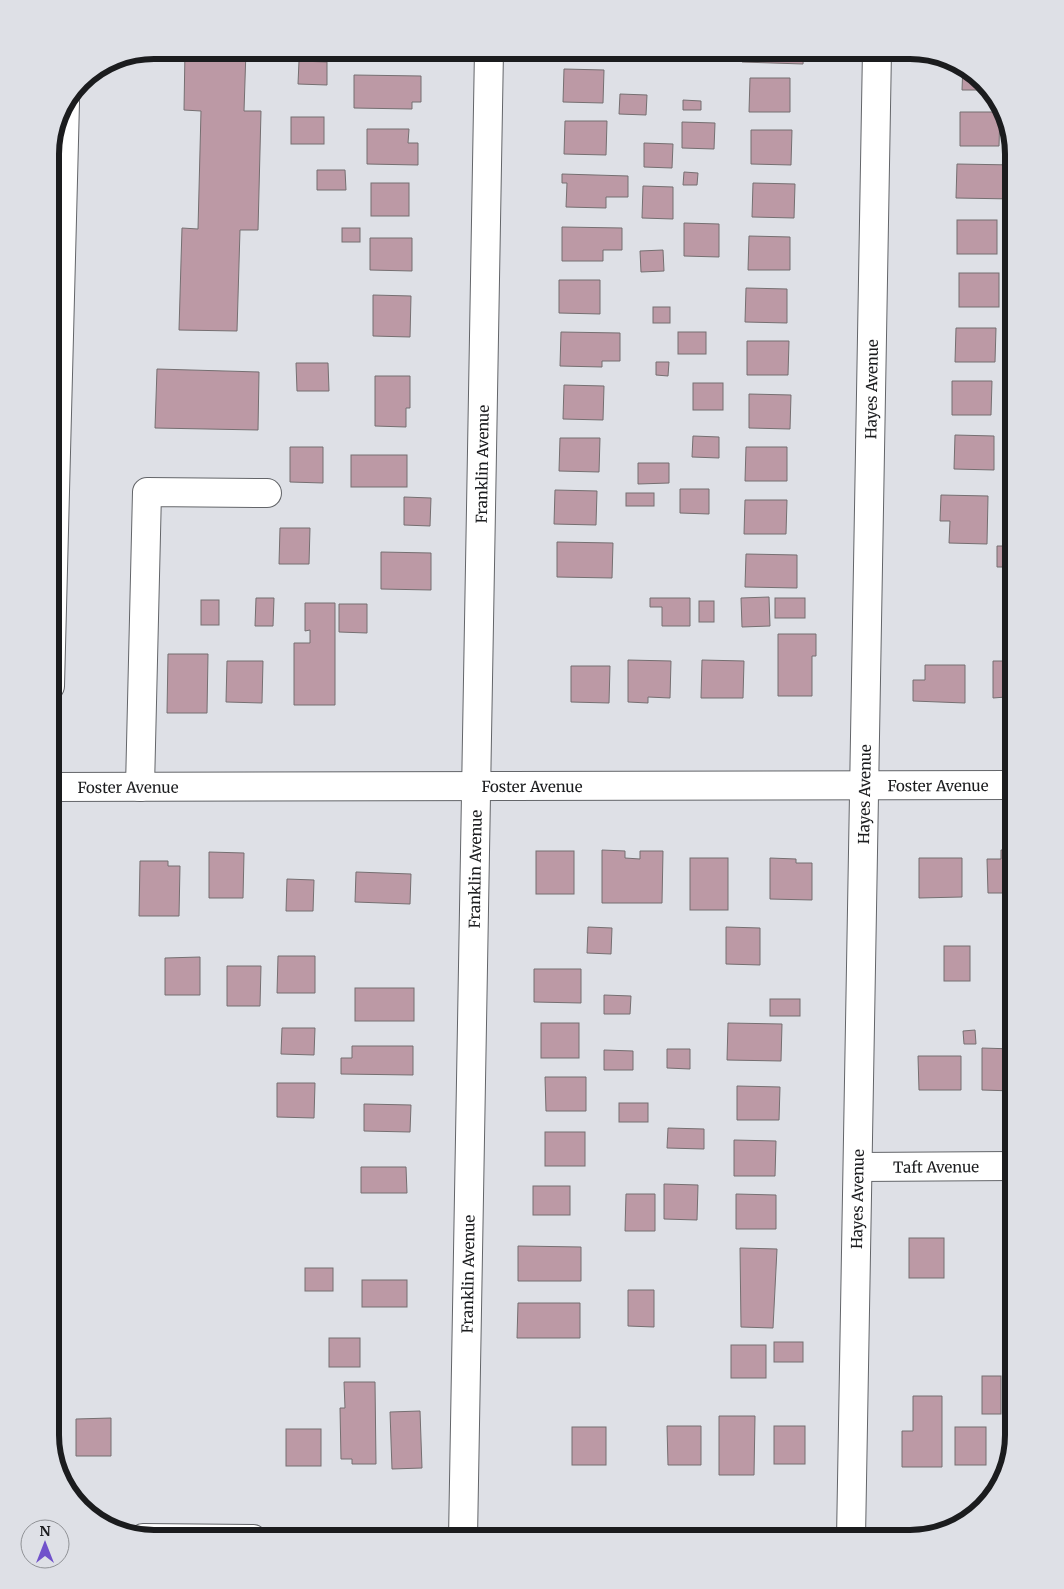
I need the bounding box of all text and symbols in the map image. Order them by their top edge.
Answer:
street label: Hayes Avenue [861,339,881,439]
street label: Franklin Avenue [471,405,492,524]
street label: Hayes Avenue [854,744,874,844]
street label: Foster Avenue [481,776,583,796]
street label: Foster Avenue [887,776,989,795]
street label: Foster Avenue [77,777,179,796]
street label: Franklin Avenue [464,809,485,929]
street label: Hayes Avenue [847,1149,867,1249]
street label: Taft Avenue [893,1157,979,1176]
street label: Franklin Avenue [457,1214,478,1333]
north arrow [20,1519,70,1569]
text: N [39,1522,51,1540]

